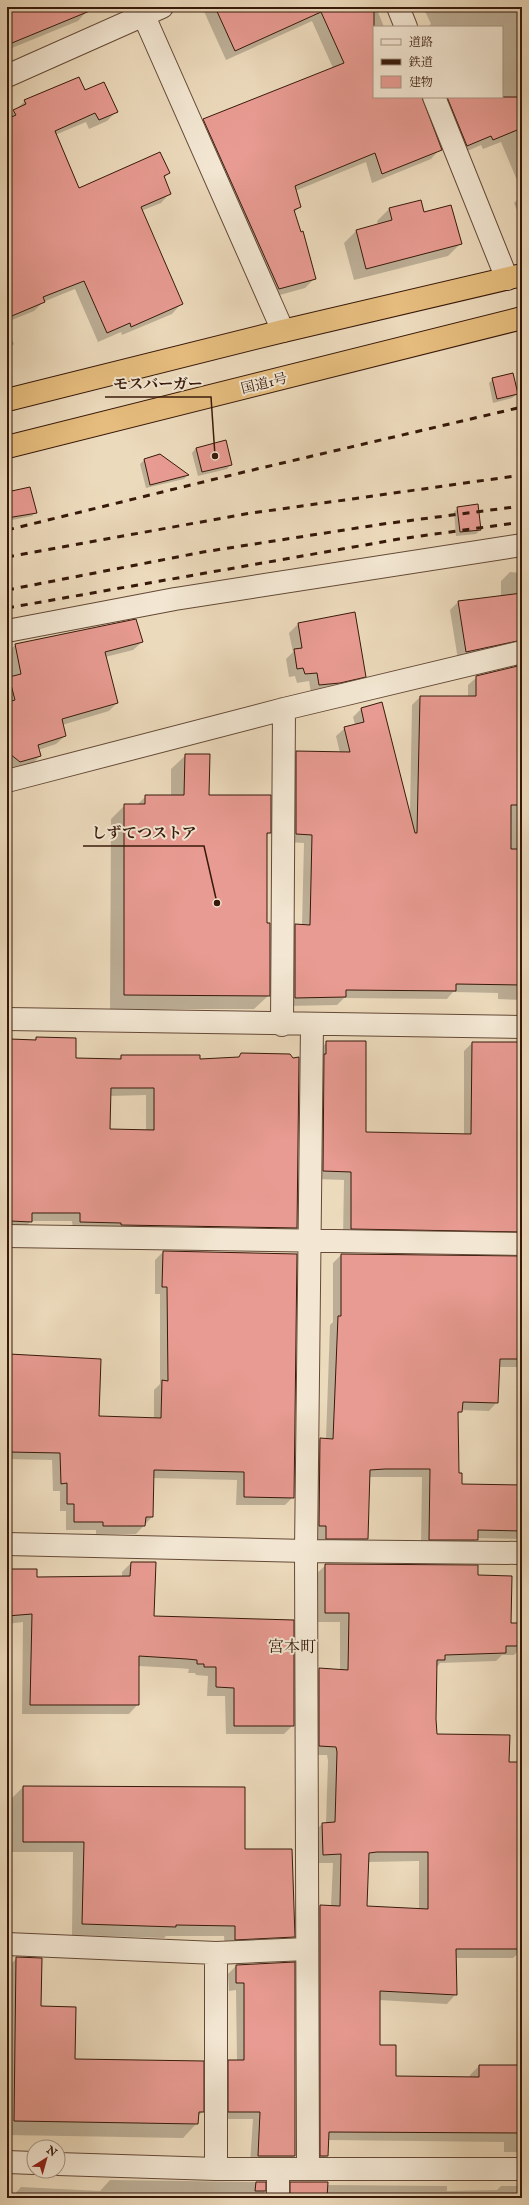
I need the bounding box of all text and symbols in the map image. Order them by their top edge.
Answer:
legend [373,26,503,98]
text: 道路 [409,35,433,50]
text: 鉄道 [408,55,433,70]
text: 建物 [409,75,433,90]
callout: モスバーガー [105,370,211,397]
street label: 国道1号 [239,370,289,398]
text: モスバーガー [113,375,203,394]
callout: しずてつストア [83,819,204,846]
text: しずてつストア [91,824,197,843]
district label: 宮本町 [268,1638,316,1658]
north arrow [26,2139,66,2179]
text: N [43,2143,60,2161]

